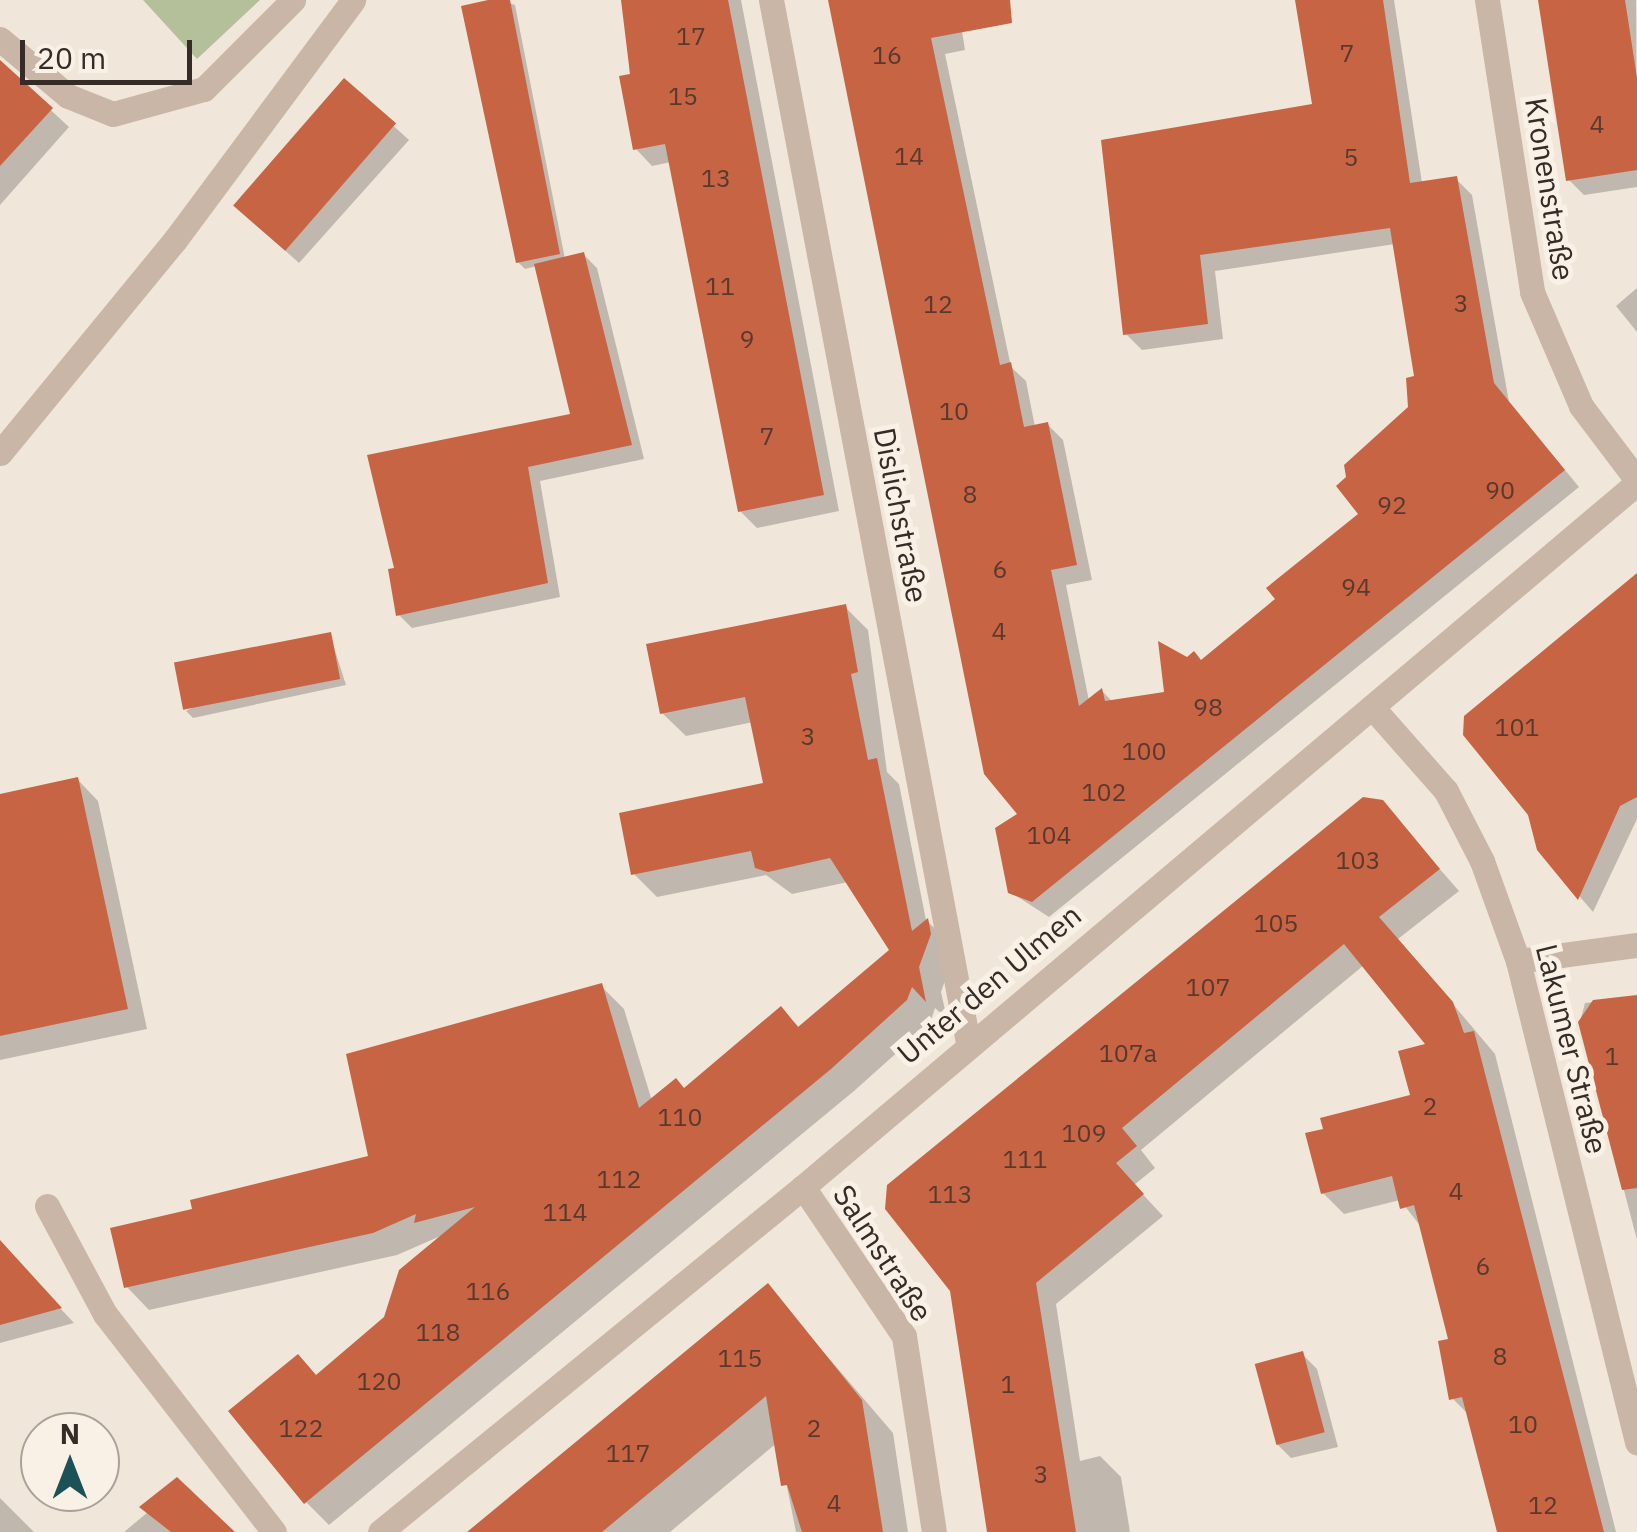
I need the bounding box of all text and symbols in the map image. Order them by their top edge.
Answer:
scale bar [25,20,198,82]
house number: 17 [676,21,706,51]
text: 20 m [37,38,106,77]
house number: 7 [1340,38,1354,68]
house number: 16 [872,40,902,70]
house number: 15 [668,81,698,111]
street label: Kronenstraße [1518,95,1582,283]
house number: 4 [1590,109,1604,139]
house number: 14 [894,141,924,171]
house number: 5 [1344,142,1358,172]
house number: 13 [701,163,731,193]
house number: 11 [705,271,735,301]
house number: 3 [1454,288,1468,318]
house number: 12 [923,289,953,319]
house number: 9 [740,324,754,354]
house number: 10 [939,396,969,426]
house number: 7 [760,421,774,451]
street label: Dislichstraße [866,424,936,606]
house number: 90 [1485,475,1515,505]
house number: 8 [963,479,977,509]
house number: 92 [1377,490,1407,520]
house number: 6 [993,554,1007,584]
house number: 94 [1341,572,1371,602]
house number: 4 [992,616,1006,646]
house number: 98 [1193,692,1223,722]
house number: 101 [1495,712,1539,742]
house number: 3 [801,721,815,751]
house number: 100 [1122,736,1166,766]
house number: 102 [1082,777,1126,807]
house number: 104 [1027,820,1071,850]
house number: 103 [1336,845,1380,875]
street label: Unter den Ulmen [890,897,1088,1071]
house number: 105 [1254,908,1298,938]
street label: Lakumer Straße [1529,940,1615,1158]
house number: 107 [1186,972,1230,1002]
house number: 107a [1099,1038,1157,1068]
house number: 1 [1605,1041,1619,1071]
house number: 2 [1423,1091,1437,1121]
house number: 110 [658,1102,702,1132]
house number: 109 [1062,1118,1106,1148]
house number: 111 [1003,1144,1047,1174]
house number: 112 [597,1164,641,1194]
house number: 4 [1449,1176,1463,1206]
street label: Salmstraße [826,1178,940,1328]
house number: 113 [928,1179,972,1209]
house number: 114 [543,1197,587,1227]
house number: 6 [1476,1251,1490,1281]
house number: 116 [466,1276,510,1306]
house number: 118 [416,1317,460,1347]
house number: 8 [1493,1341,1507,1371]
house number: 115 [718,1343,762,1373]
house number: 120 [357,1366,401,1396]
house number: 1 [1001,1369,1015,1399]
house number: 10 [1508,1409,1538,1439]
north arrow [20,1412,120,1512]
house number: 122 [279,1413,323,1443]
house number: 2 [807,1413,821,1443]
text: N [60,1415,80,1452]
house number: 117 [606,1438,650,1468]
house number: 3 [1034,1459,1048,1489]
house number: 4 [827,1488,841,1518]
house number: 12 [1528,1490,1558,1520]

